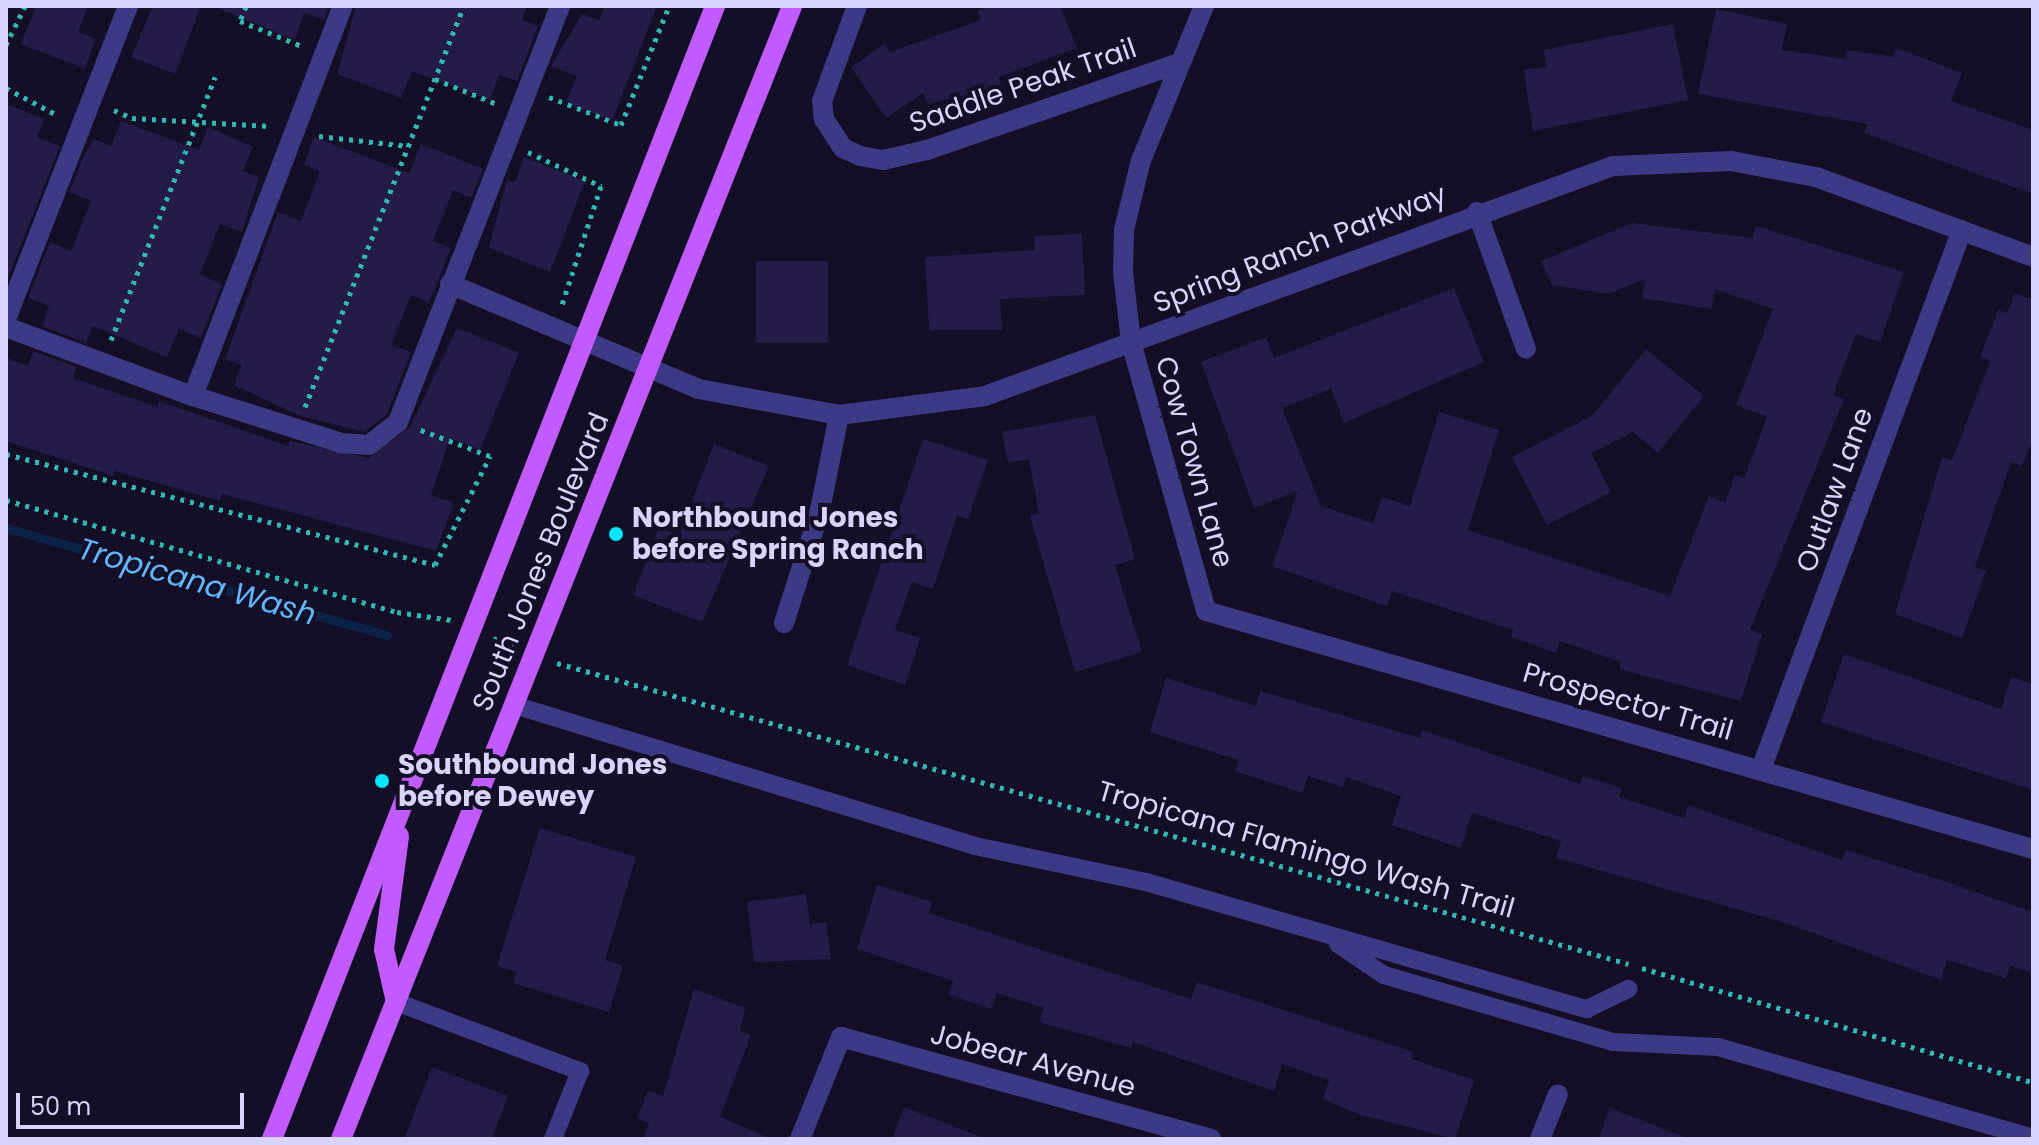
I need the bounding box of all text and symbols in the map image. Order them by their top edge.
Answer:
street label: Saddle Peak Trail [905,31,1141,141]
street label: Spring Ranch Parkway [1149,178,1451,320]
street label: Cow Town Lane [1148,353,1240,571]
street label: Outlaw Lane [1790,403,1880,577]
street label: South Jones Boulevard [466,408,616,716]
place label: Northbound Jones before Spring Ranch [632,501,924,567]
marker: Northbound Jones before Spring Ranch [607,525,625,543]
water label: Tropicana Wash [74,531,320,633]
street label: Prospector Trail [1519,656,1737,748]
place label: Southbound Jones before Dewey [398,748,667,814]
marker: Southbound Jones before Dewey [373,772,391,790]
street label: Tropicana Flamingo Wash Trail [1094,774,1518,926]
street label: Jobear Avenue [927,1017,1139,1105]
scale bar [20,1077,248,1127]
text: 50 m [30,1090,91,1123]

